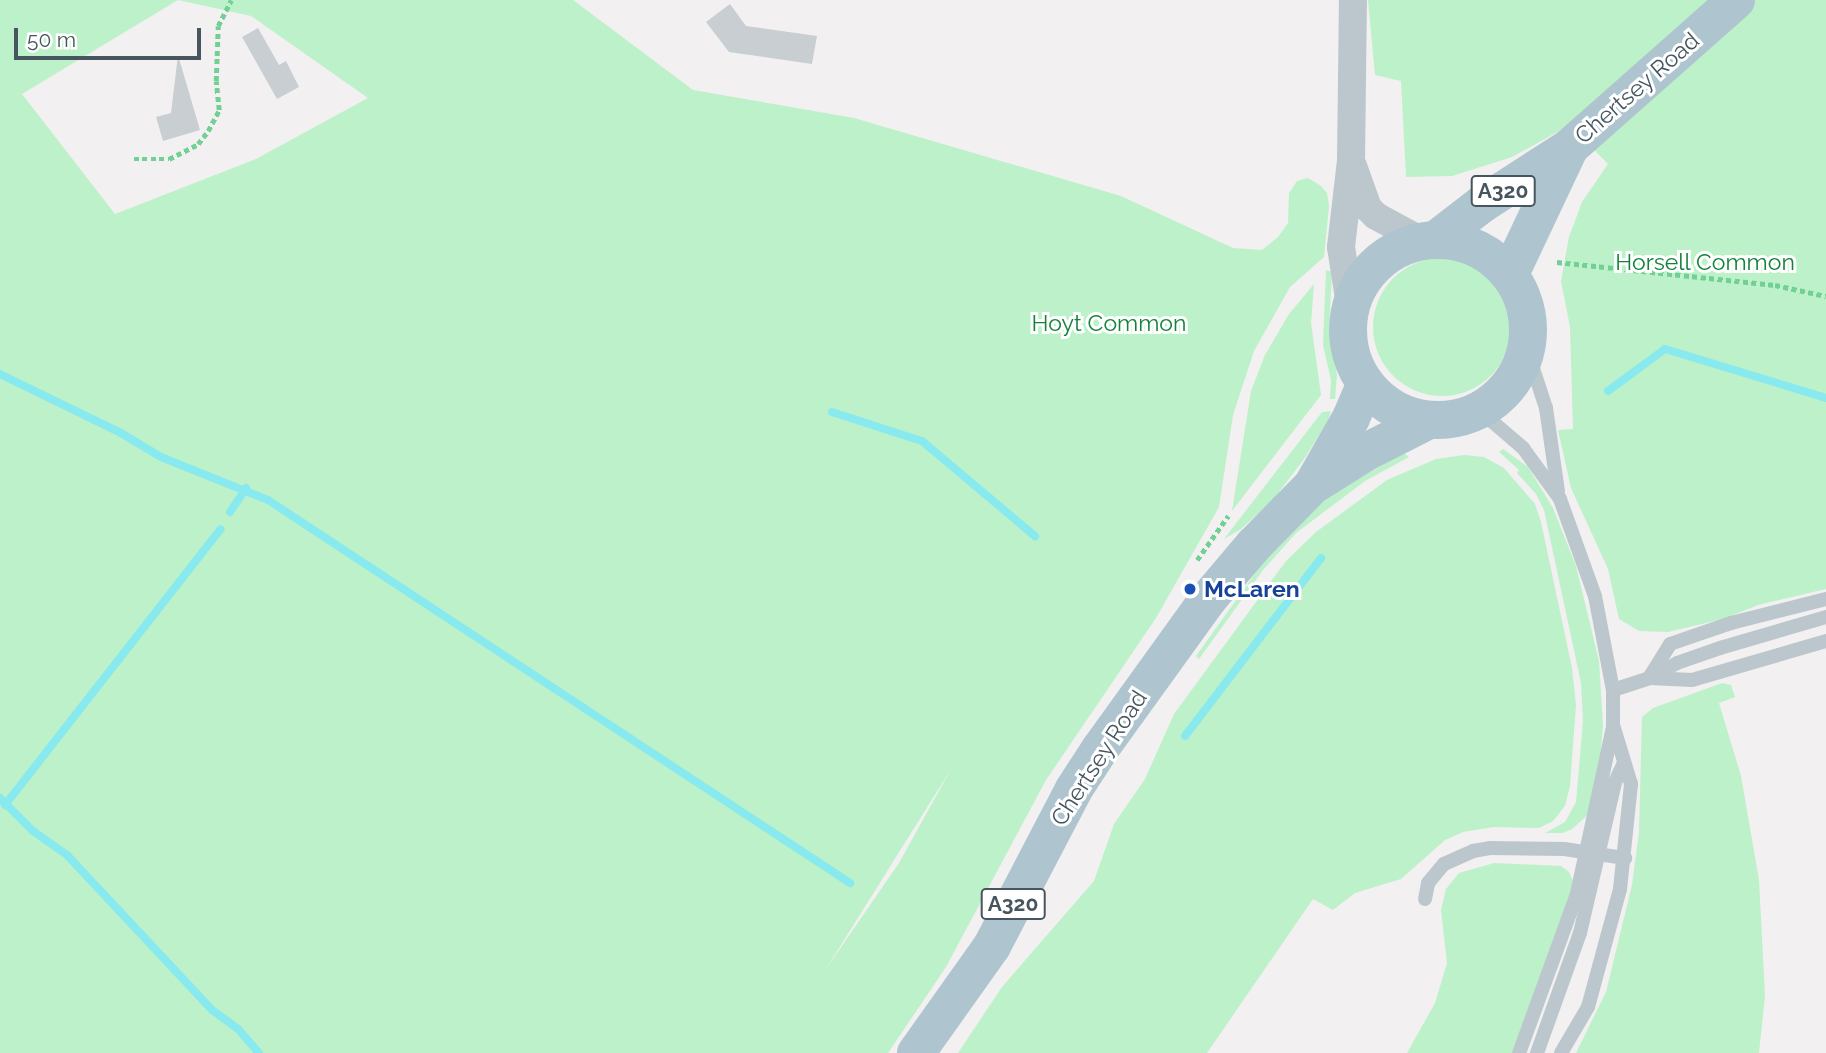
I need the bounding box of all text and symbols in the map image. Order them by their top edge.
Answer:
scale bar [18,14,205,58]
street label: Chertsey Road [1569,26,1705,150]
text: 50 m [27,27,76,52]
road number: A320 [1470,174,1536,208]
park label: Horsell Common [1615,248,1795,276]
park label: Hoyt Common [1032,309,1186,337]
place label: McLaren [1204,575,1300,603]
marker: McLaren [1182,581,1198,597]
street label: Chertsey Road [1045,685,1153,831]
road number: A320 [980,886,1046,922]

